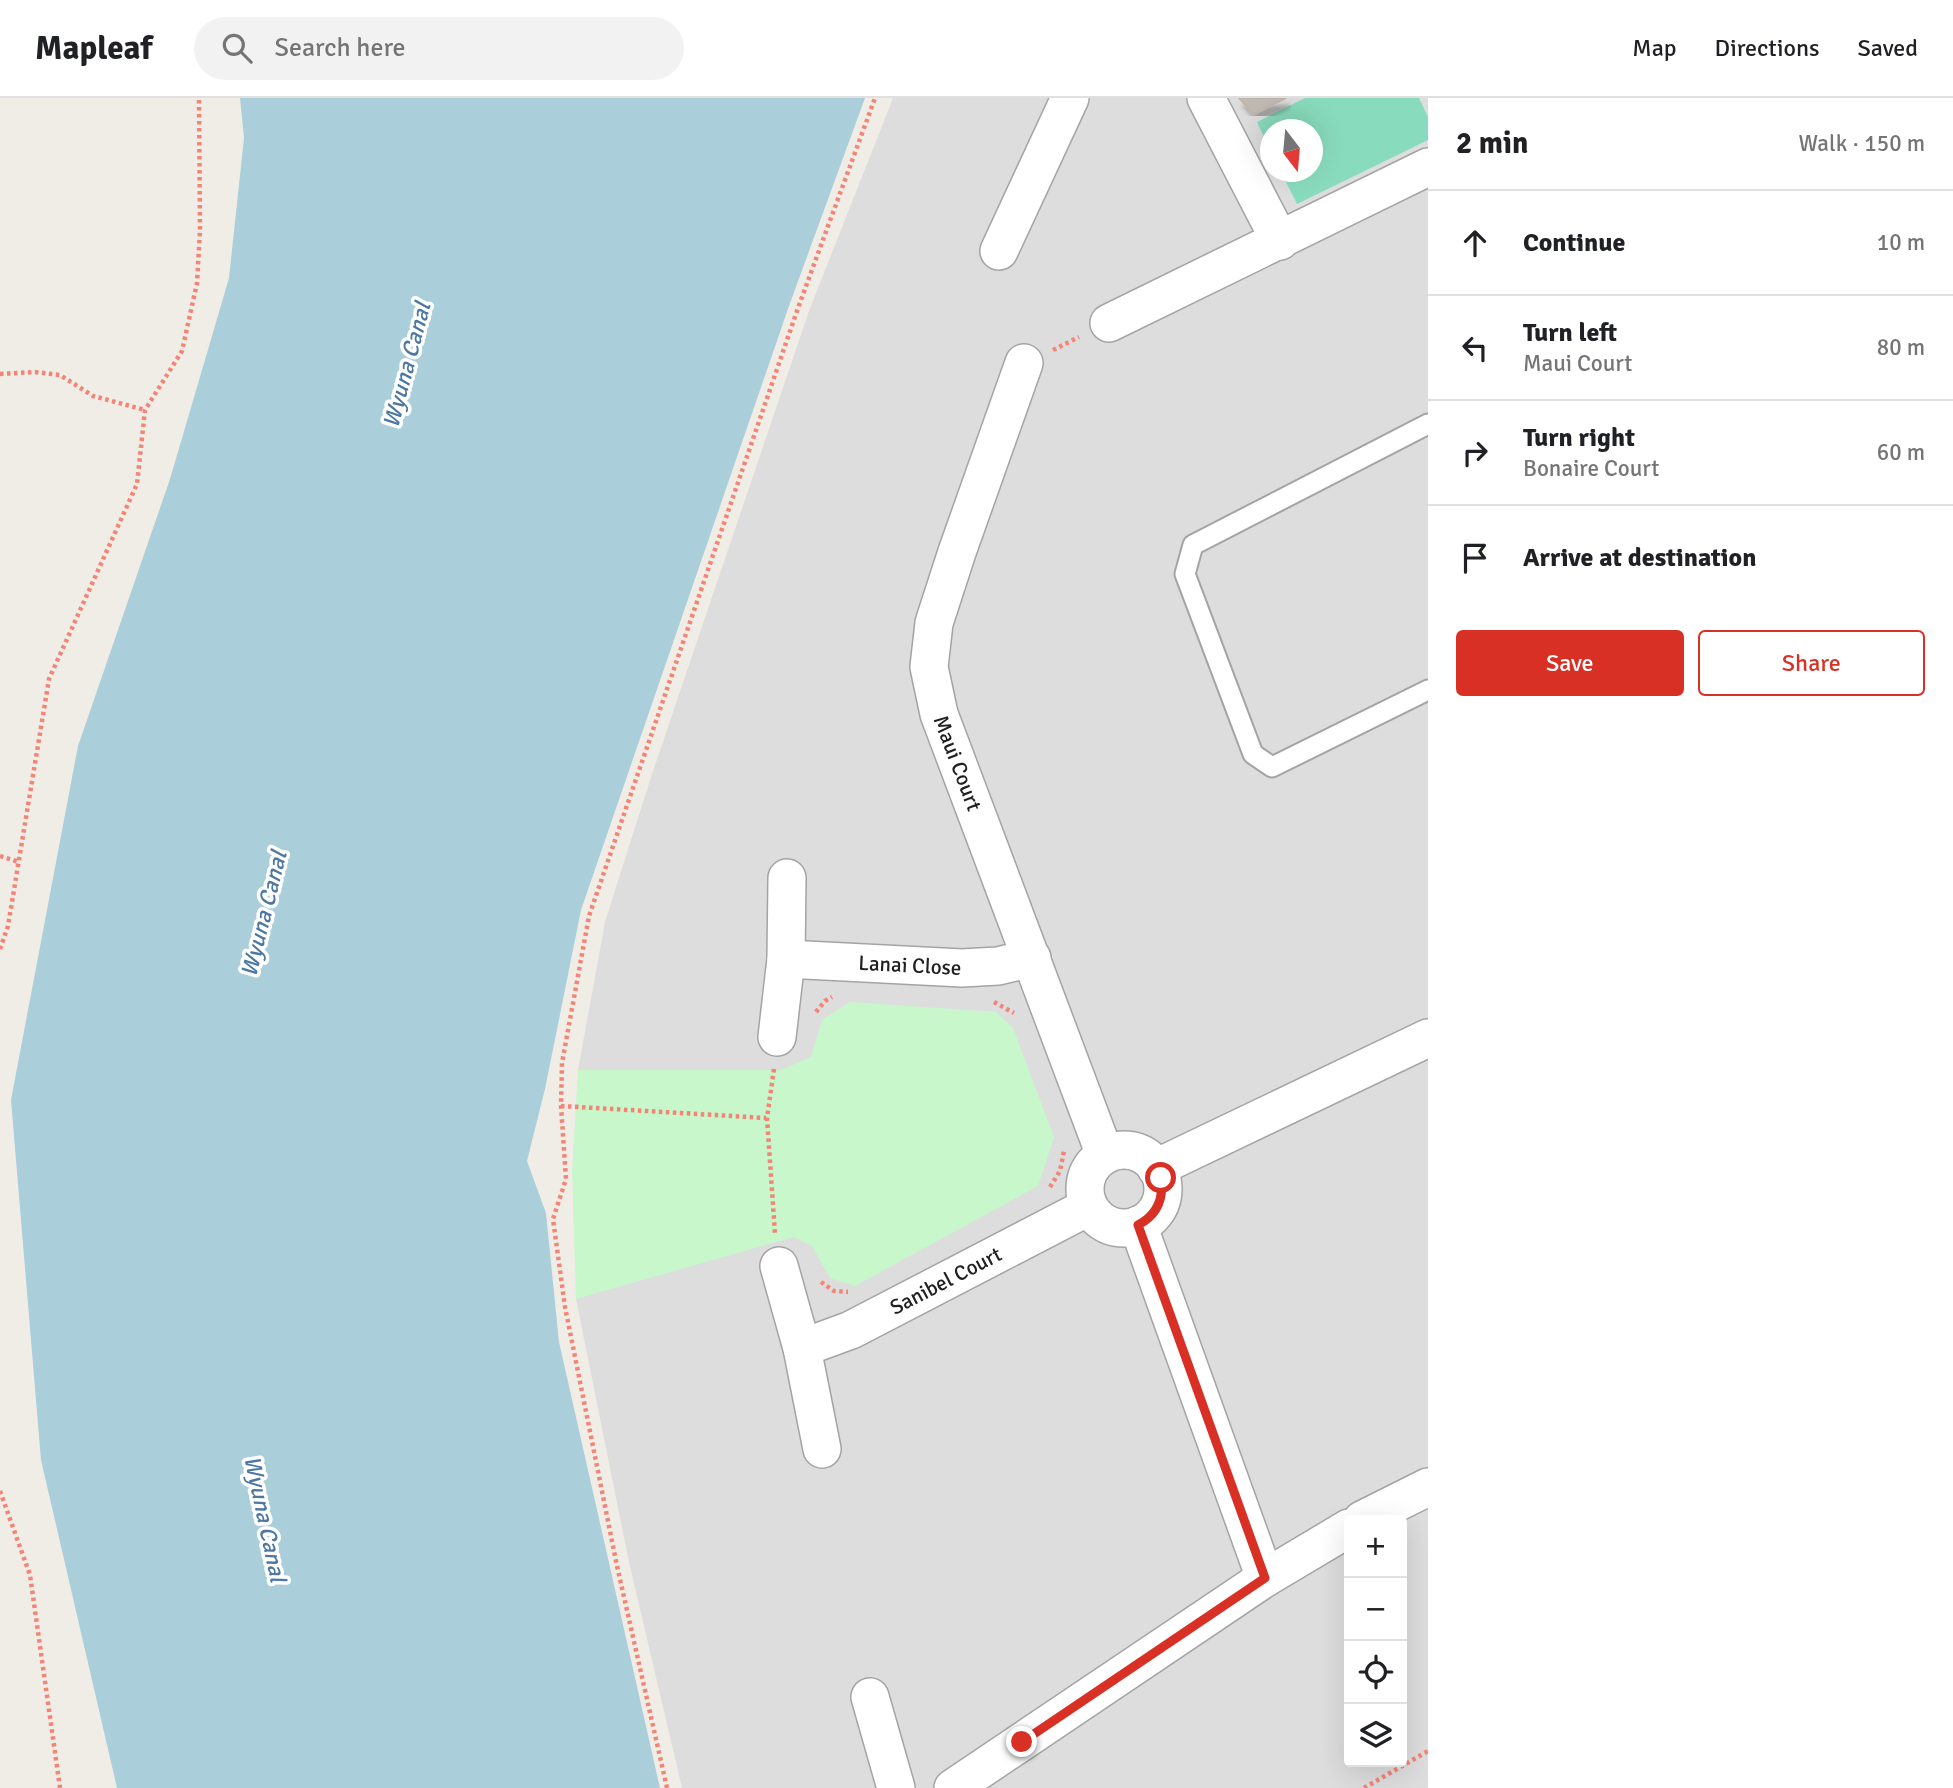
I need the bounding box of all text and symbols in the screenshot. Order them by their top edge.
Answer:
search box [194,17,684,80]
text: Mapleaf [35,28,152,69]
icon: search [218,29,256,67]
text: Search here [274,32,406,64]
text: Map [1632,33,1677,63]
text: Directions [1715,33,1820,63]
text: Saved [1858,33,1918,63]
north arrow [1260,119,1323,182]
text: 2 min [1456,125,1528,162]
text: Walk · 150 m [1799,129,1925,158]
icon: ahead [1456,224,1494,262]
text: Continue [1523,227,1625,259]
text: 10 m [1877,228,1925,257]
water label: Wyuna Canal [376,297,438,431]
text: Turn left [1523,317,1617,349]
icon: left [1456,329,1494,367]
text: 80 m [1877,333,1925,362]
text: Maui Court [1523,349,1632,378]
text: Turn right [1523,422,1635,454]
icon: right [1456,434,1494,472]
text: 60 m [1877,438,1925,467]
text: Bonaire Court [1523,454,1659,483]
icon: arrive [1456,539,1494,577]
text: Arrive at destination [1523,542,1756,574]
button: Save [1456,630,1684,696]
button: Share [1698,630,1925,696]
street label: Maui Court [928,712,987,814]
water label: Wyuna Canal [234,846,294,980]
street label: Lanai Close [858,950,962,981]
route start [1145,1162,1176,1193]
street label: Sanibel Court [885,1241,1006,1321]
water label: Wyuna Canal [237,1453,293,1587]
map controls [1344,1515,1407,1767]
button: + [1344,1515,1407,1578]
button: − [1344,1578,1407,1641]
button: locate [1344,1641,1407,1704]
button: layers [1344,1704,1407,1767]
route end [1006,1726,1037,1757]

